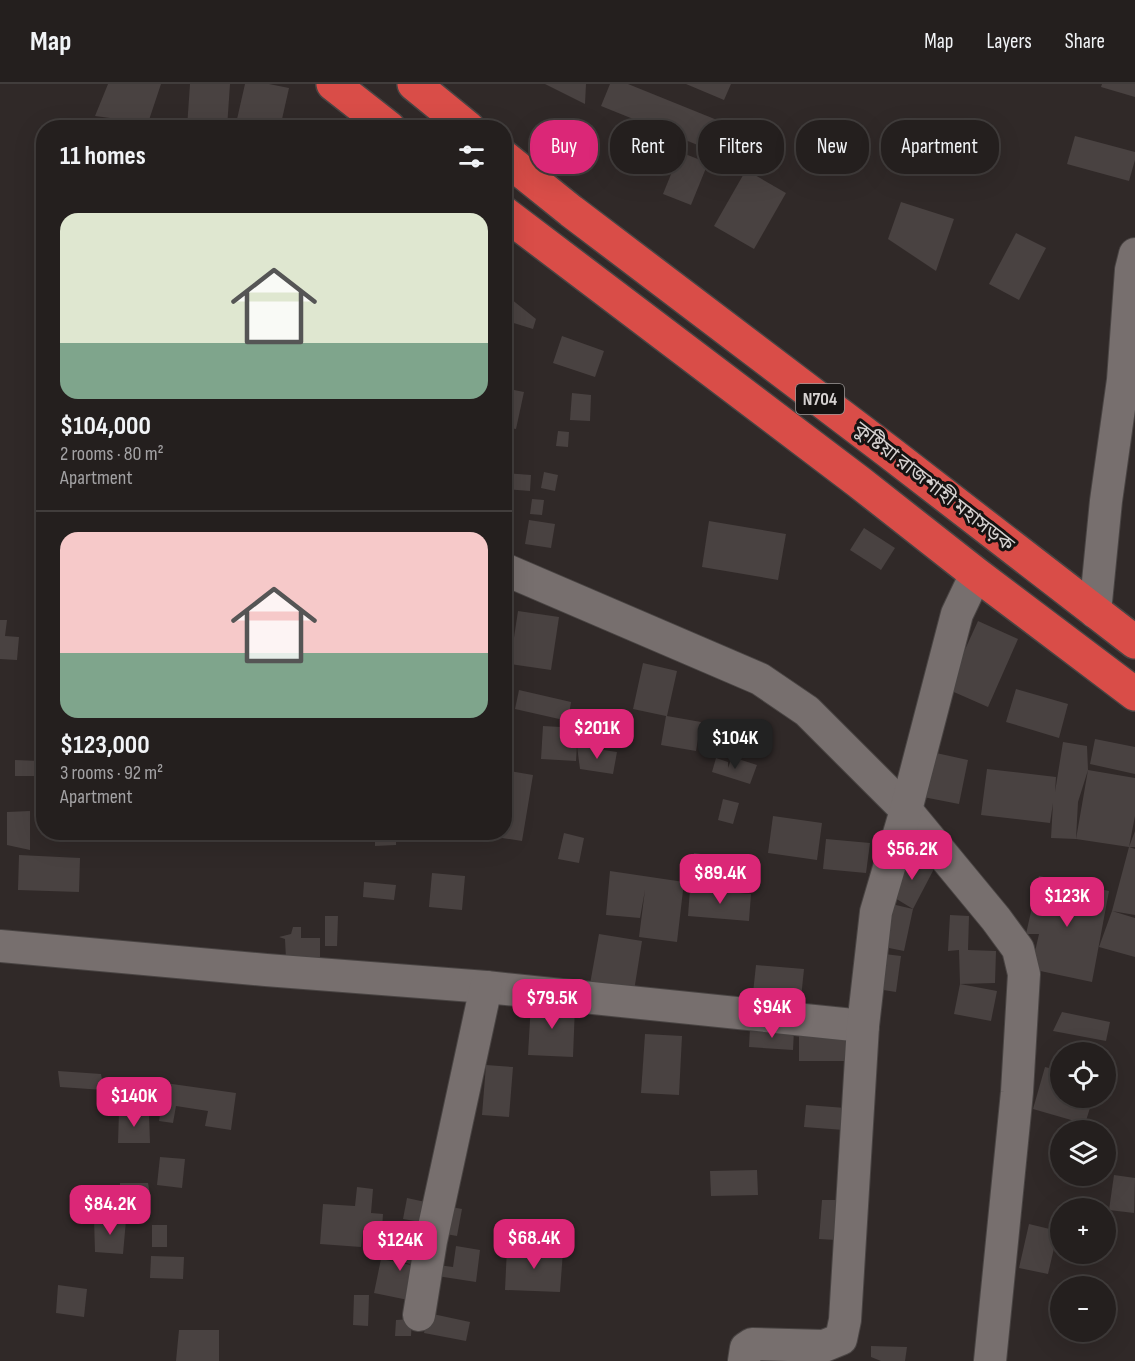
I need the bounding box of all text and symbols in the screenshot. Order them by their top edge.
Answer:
text: Map [30,25,71,58]
text: Map [924,29,953,54]
text: Layers [986,29,1032,54]
text: Share [1065,29,1105,54]
chip: Buy [530,120,598,174]
chip: Rent [610,120,686,174]
chip: Filters [698,120,784,174]
chip: New [796,120,869,174]
chip: Apartment [881,120,999,174]
icon: filters [455,140,488,173]
text: 11 homes [60,141,146,172]
icon: home [220,252,328,360]
road number: N704 [796,384,844,414]
text: $104,000 [60,411,151,442]
street label: কুষ্টিয়া রাজশাহী মহাসড়ক [848,416,1020,558]
text: 2 rooms · 80 m² [60,442,164,466]
text: Apartment [60,466,133,490]
icon: home [220,571,328,679]
pin: $201K [555,709,639,760]
text: $201K [574,716,620,740]
pin: $104K [693,719,777,770]
text: $104K [712,726,758,750]
text: $123,000 [60,730,150,761]
text: 3 rooms · 92 m² [60,761,163,785]
text: Apartment [60,785,133,809]
pin: $56.2K [863,830,961,881]
text: $56.2K [886,837,938,861]
pin: $89.4K [671,854,769,905]
text: $89.4K [694,861,746,885]
pin: $123K [1025,877,1109,928]
text: $123K [1044,884,1090,908]
pin: $79.5K [503,979,601,1030]
text: $79.5K [526,986,578,1010]
pin: $94K [736,988,808,1039]
text: $94K [753,995,791,1019]
map controls [1050,1042,1116,1342]
button: locate [1050,1042,1116,1108]
pin: $140K [92,1077,176,1128]
text: $140K [111,1084,157,1108]
button: layers [1050,1120,1116,1186]
pin: $84.2K [61,1185,159,1236]
text: $84.2K [84,1192,136,1216]
button: + [1050,1198,1116,1264]
pin: $68.4K [485,1219,583,1270]
pin: $124K [358,1221,442,1272]
text: $68.4K [508,1226,560,1250]
text: $124K [377,1228,423,1252]
button: − [1050,1276,1116,1342]

